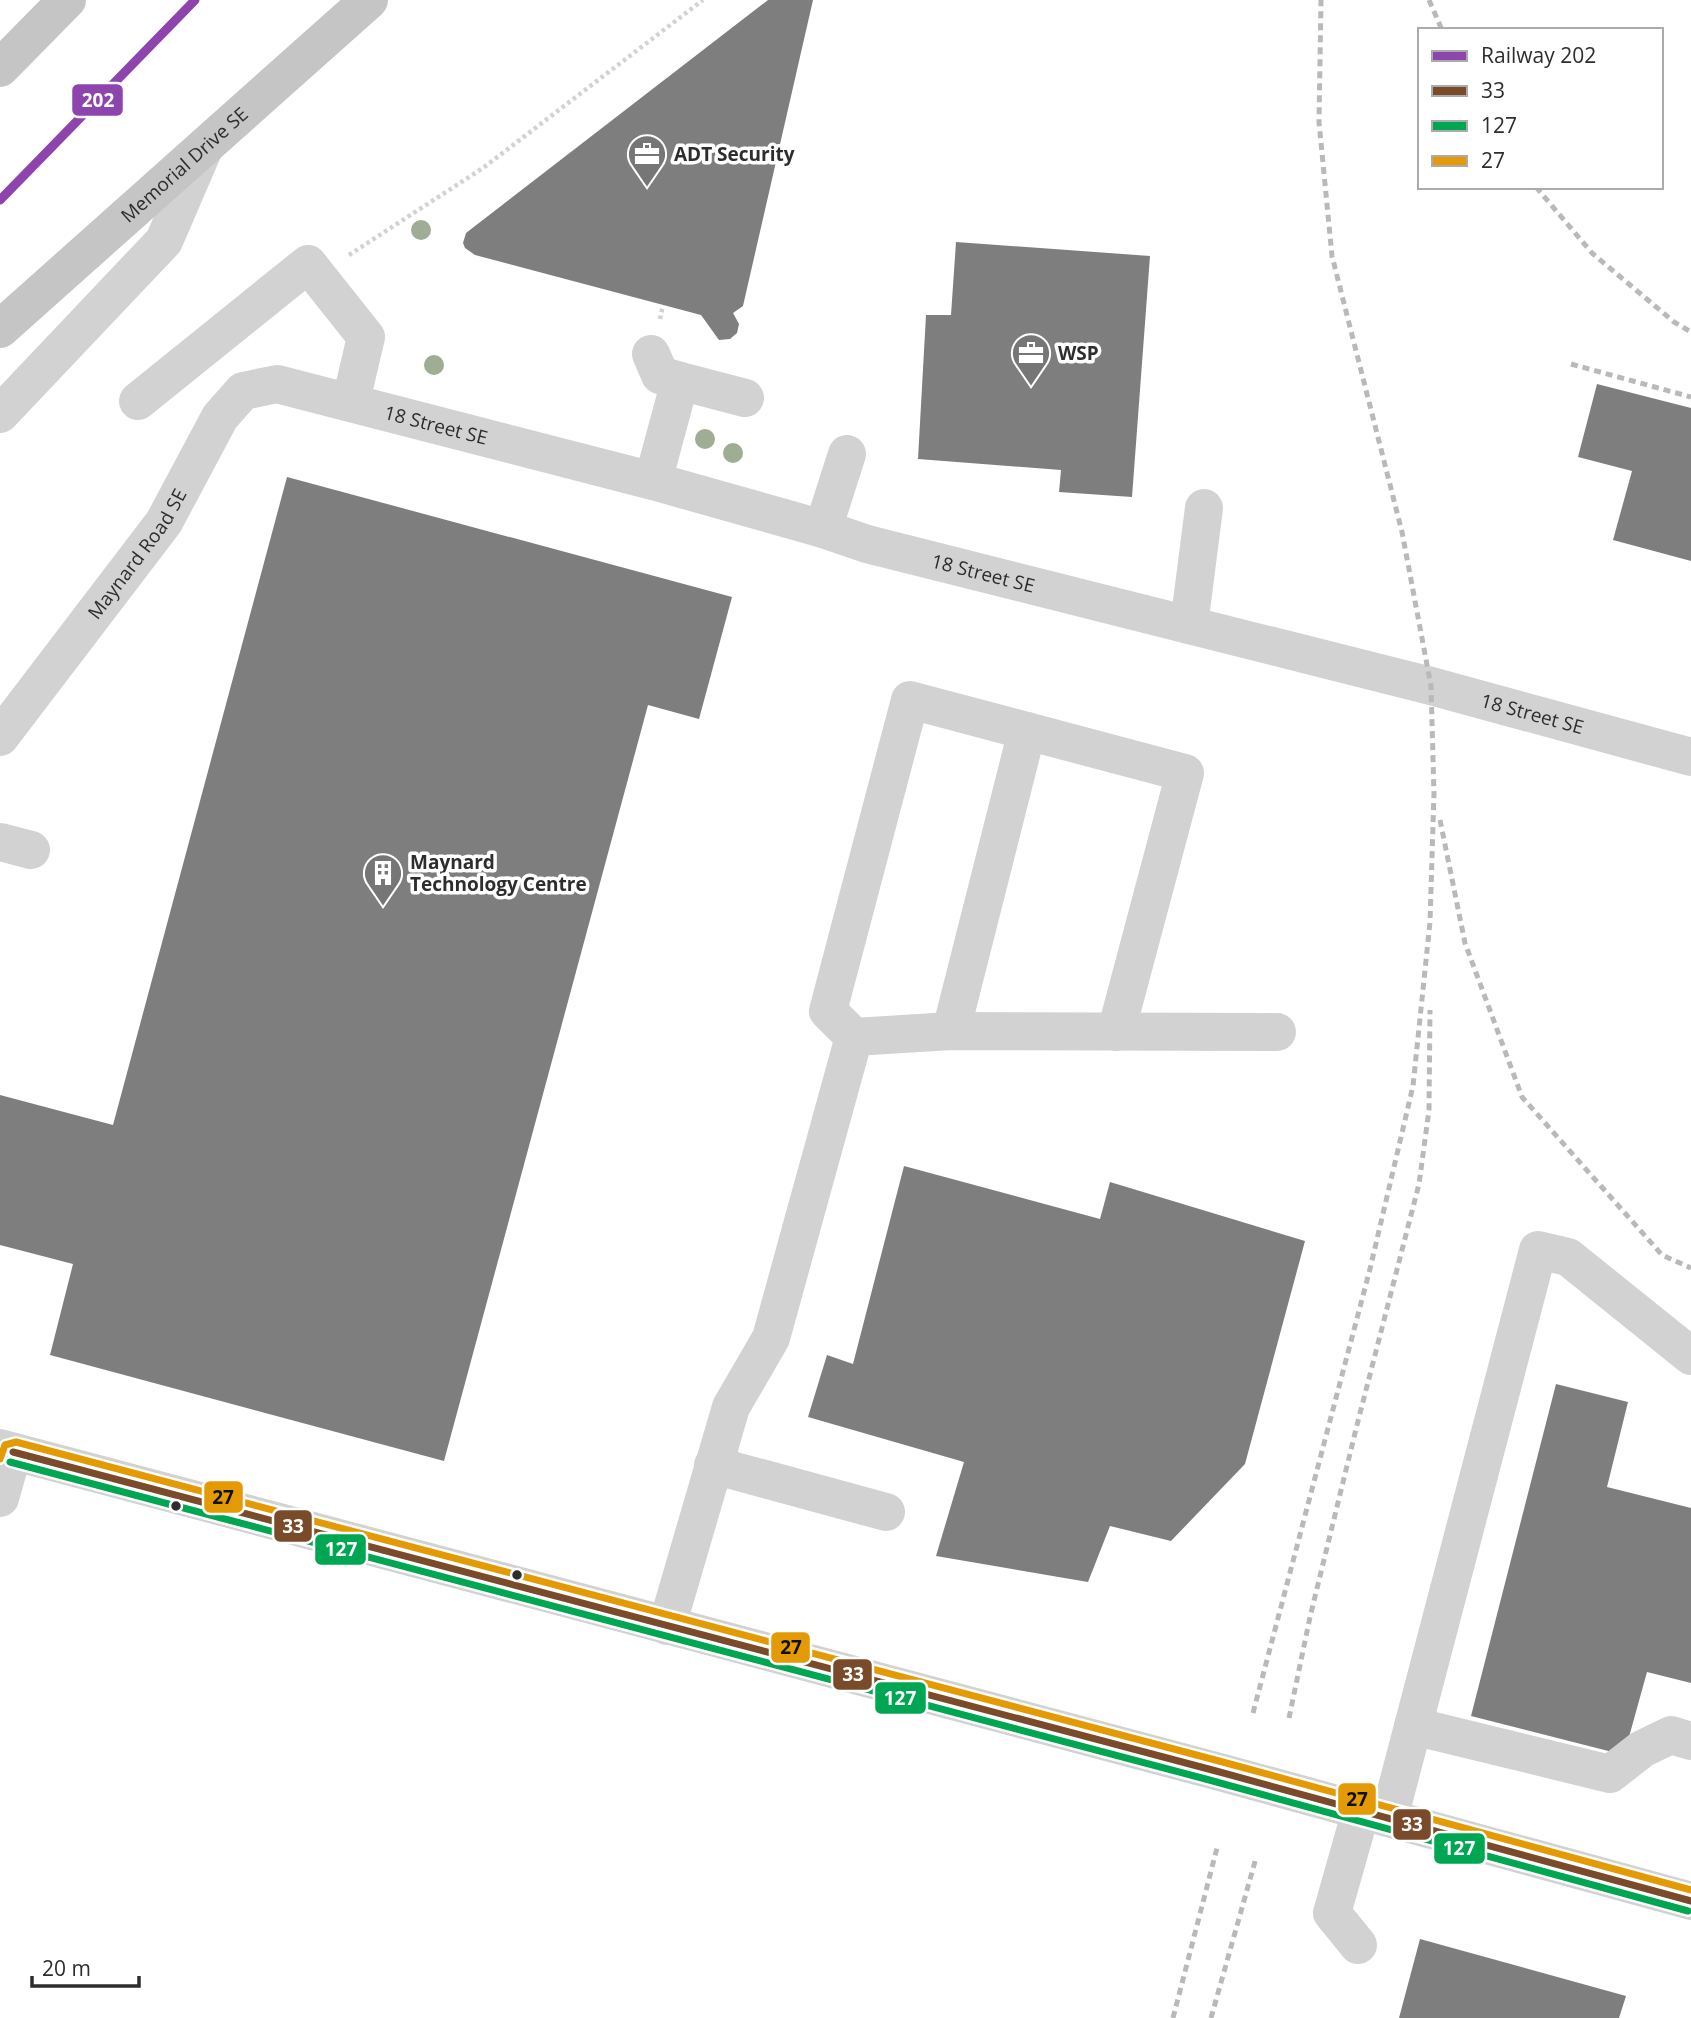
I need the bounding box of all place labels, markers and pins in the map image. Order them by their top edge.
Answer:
office icon: ADT Security [626,133,668,188]
place label: ADT Security [674,141,795,167]
office icon: WSP [1010,332,1052,387]
place label: WSP [1058,340,1099,366]
place label: Maynard Technology Centre [410,849,587,897]
building icon: Maynard Technology Centre [362,852,404,907]
unlabelled marker [169,1499,183,1513]
unlabelled marker [510,1568,524,1582]

